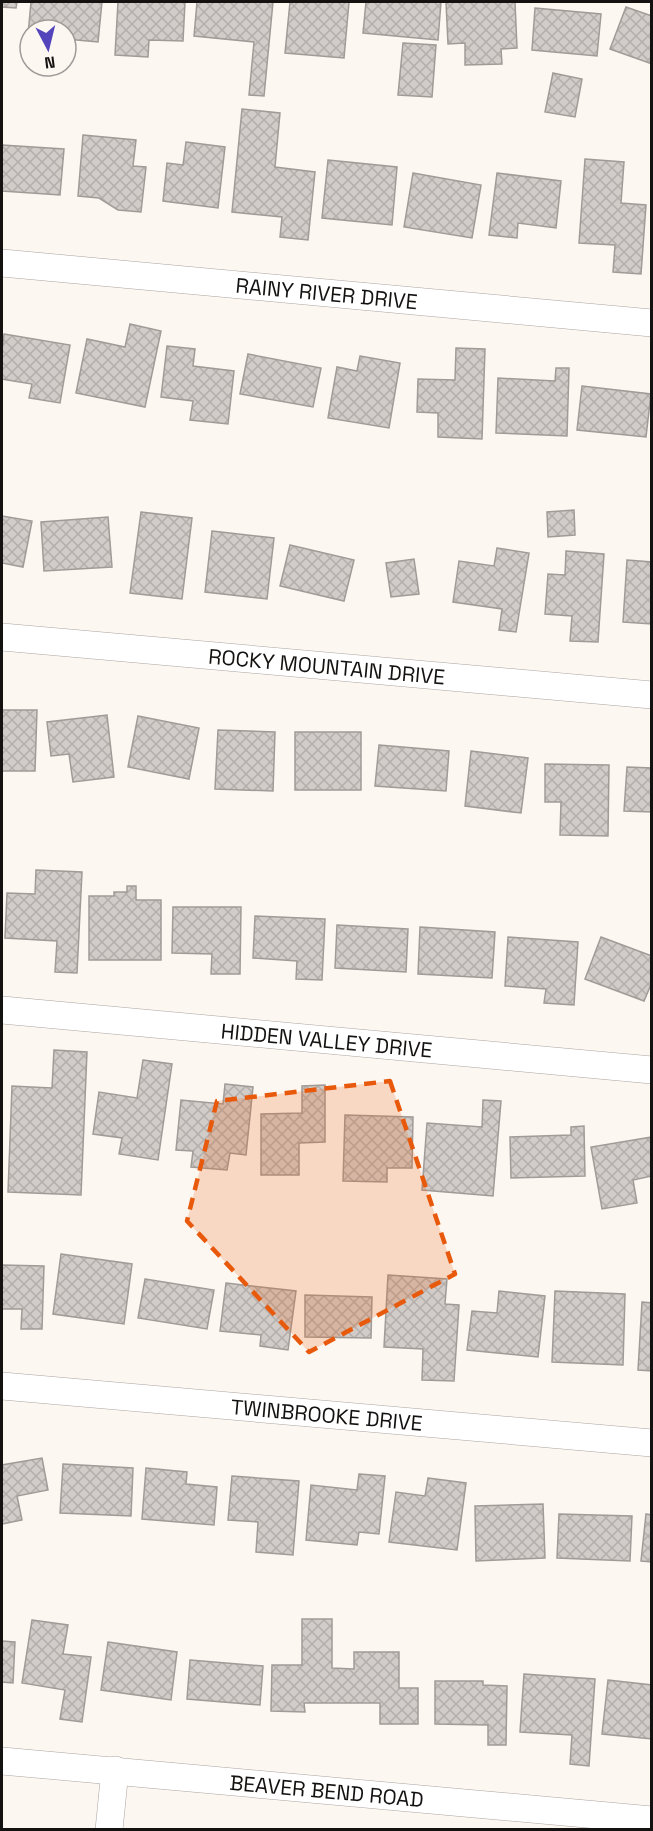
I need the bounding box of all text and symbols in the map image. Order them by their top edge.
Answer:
north arrow [18,18,78,78]
text: N [43,51,56,73]
street label: RAINY RIVER DRIVE [234,271,419,315]
street label: ROCKY MOUNTAIN DRIVE [207,642,446,690]
street label: HIDDEN VALLEY DRIVE [220,1017,433,1063]
street label: TWINBROOKE DRIVE [230,1393,424,1436]
street label: BEAVER BEND ROAD [229,1768,425,1813]

